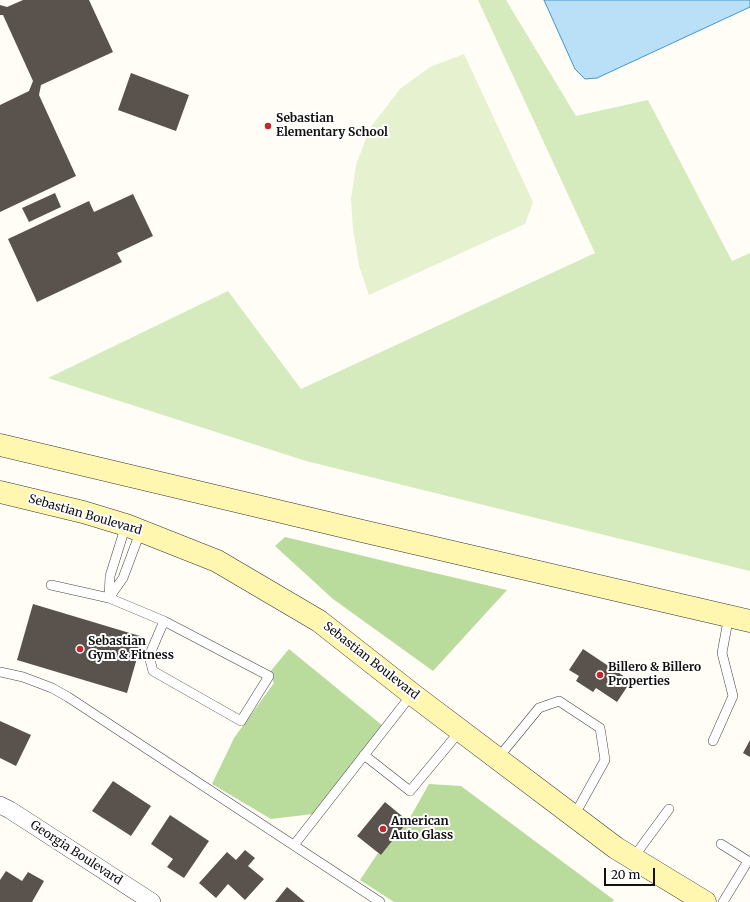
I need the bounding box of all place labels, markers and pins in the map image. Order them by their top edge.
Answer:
place label: Sebastian Elementary School [276,112,388,140]
marker: Sebastian Elementary School [263,121,273,131]
place label: Sebastian Gym & Fitness [88,635,174,663]
marker: Sebastian Gym & Fitness [75,644,85,654]
place label: Billero & Billero Properties [608,661,701,689]
marker: Billero & Billero Properties [595,670,605,680]
place label: American Auto Glass [391,815,453,843]
marker: American Auto Glass [378,824,388,834]

